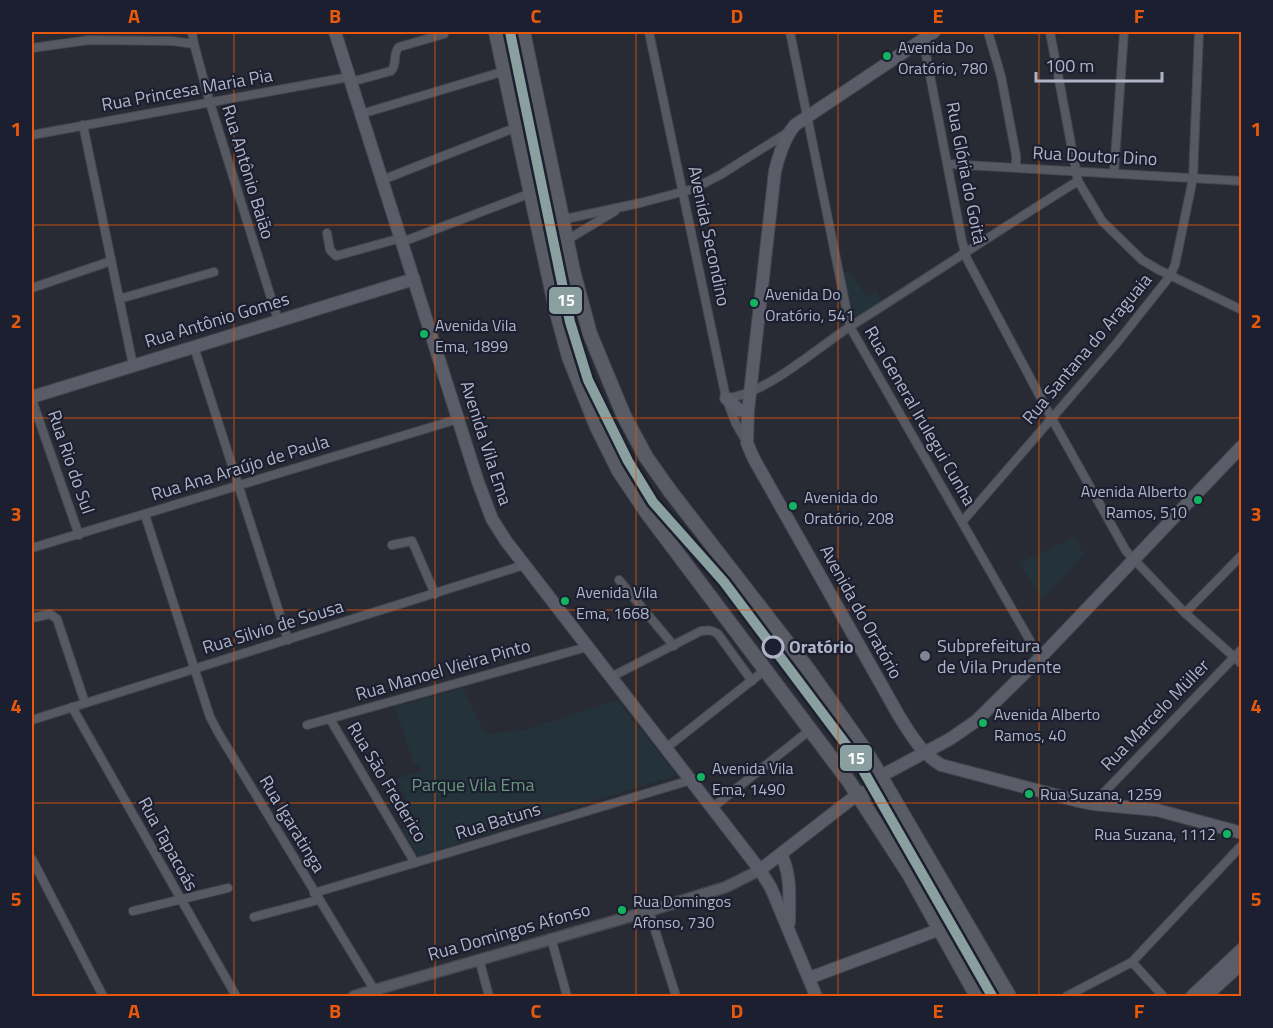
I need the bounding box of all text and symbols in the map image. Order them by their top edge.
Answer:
text: A [128,0,140,31]
text: B [329,0,341,31]
text: C [531,0,542,31]
text: D [731,0,743,31]
text: E [932,0,944,31]
text: F [1134,0,1145,31]
place label: Avenida Do Oratório, 780 [898,35,988,80]
scale bar [1036,45,1162,83]
marker: Avenida Do Oratório, 780 [881,50,893,62]
text: 100 m [1045,52,1094,79]
street label: Rua Princesa Maria Pia [99,61,275,118]
street label: Rua Glória do Goitá [939,99,994,246]
street label: Rua Antônio Baião [215,101,282,242]
text: 1 [10,113,22,144]
text: 1 [1250,113,1262,144]
street label: Rua Doutor Dino [1032,139,1158,172]
street label: Avenida Secondino [681,163,738,308]
street label: Rua Santana do Araguaia [1015,267,1158,430]
place label: Avenida Do Oratório, 541 [765,282,855,327]
street label: Rua Antônio Gomes [141,285,292,354]
line badge: 15 [548,286,583,315]
text: 15 [557,288,575,312]
marker: Avenida Do Oratório, 541 [748,297,760,309]
text: 2 [10,305,22,336]
text: 2 [1250,305,1262,336]
place label: Avenida Vila Ema, 1899 [435,313,517,358]
street label: Rua General Irulegui Cunha [858,321,983,511]
marker: Avenida Vila Ema, 1899 [418,328,430,340]
street label: Avenida Vila Ema [454,377,519,509]
street label: Rua Rio do Sul [41,406,102,518]
street label: Rua Ana Araújo de Paula [148,428,332,507]
place label: Avenida Alberto Ramos, 510 [1081,479,1187,524]
place label: Avenida do Oratório, 208 [804,485,894,530]
marker: Avenida Alberto Ramos, 510 [1192,494,1204,506]
text: 3 [10,498,22,529]
text: 3 [1250,498,1262,529]
marker: Avenida do Oratório, 208 [787,500,799,512]
street label: Avenida do Oratório [815,541,907,683]
place label: Avenida Vila Ema, 1668 [576,580,658,625]
street label: Rua Silvio de Sousa [199,592,347,661]
marker: Avenida Vila Ema, 1668 [559,595,571,607]
street label: Rua Manoel Vieira Pinto [352,632,533,707]
place label: Subprefeitura de Vila Prudente [937,632,1061,680]
marker: Oratório [762,636,784,658]
place label: Oratório [789,636,854,658]
marker: Subprefeitura de Vila Prudente [918,649,932,663]
street label: Rua Marcelo Müller [1094,653,1215,777]
text: 4 [10,690,22,721]
text: 4 [1250,690,1262,721]
place label: Avenida Alberto Ramos, 40 [994,702,1100,747]
street label: Rua São Frederico [341,716,434,847]
marker: Avenida Alberto Ramos, 40 [977,717,989,729]
line badge: 15 [839,744,873,772]
text: 15 [847,746,865,770]
place label: Avenida Vila Ema, 1490 [712,756,794,801]
street label: Rua Igaratinga [253,770,332,878]
park label: Parque Vila Ema [411,771,535,798]
marker: Avenida Vila Ema, 1490 [695,771,707,783]
place label: Rua Suzana, 1259 [1040,782,1162,806]
marker: Rua Suzana, 1259 [1023,788,1035,800]
street label: Rua Tapacoás [132,792,205,896]
street label: Rua Batuns [452,795,544,846]
place label: Rua Suzana, 1112 [1094,822,1216,846]
marker: Rua Suzana, 1112 [1221,828,1233,840]
text: 5 [10,883,22,914]
text: 5 [1250,883,1262,914]
place label: Rua Domingos Afonso, 730 [633,889,731,934]
street label: Rua Domingos Afonso [424,895,593,968]
marker: Rua Domingos Afonso, 730 [616,904,628,916]
text: A [128,995,140,1026]
text: B [329,995,341,1026]
text: C [531,995,542,1026]
text: D [731,995,743,1026]
text: E [932,995,944,1026]
text: F [1134,995,1145,1026]

